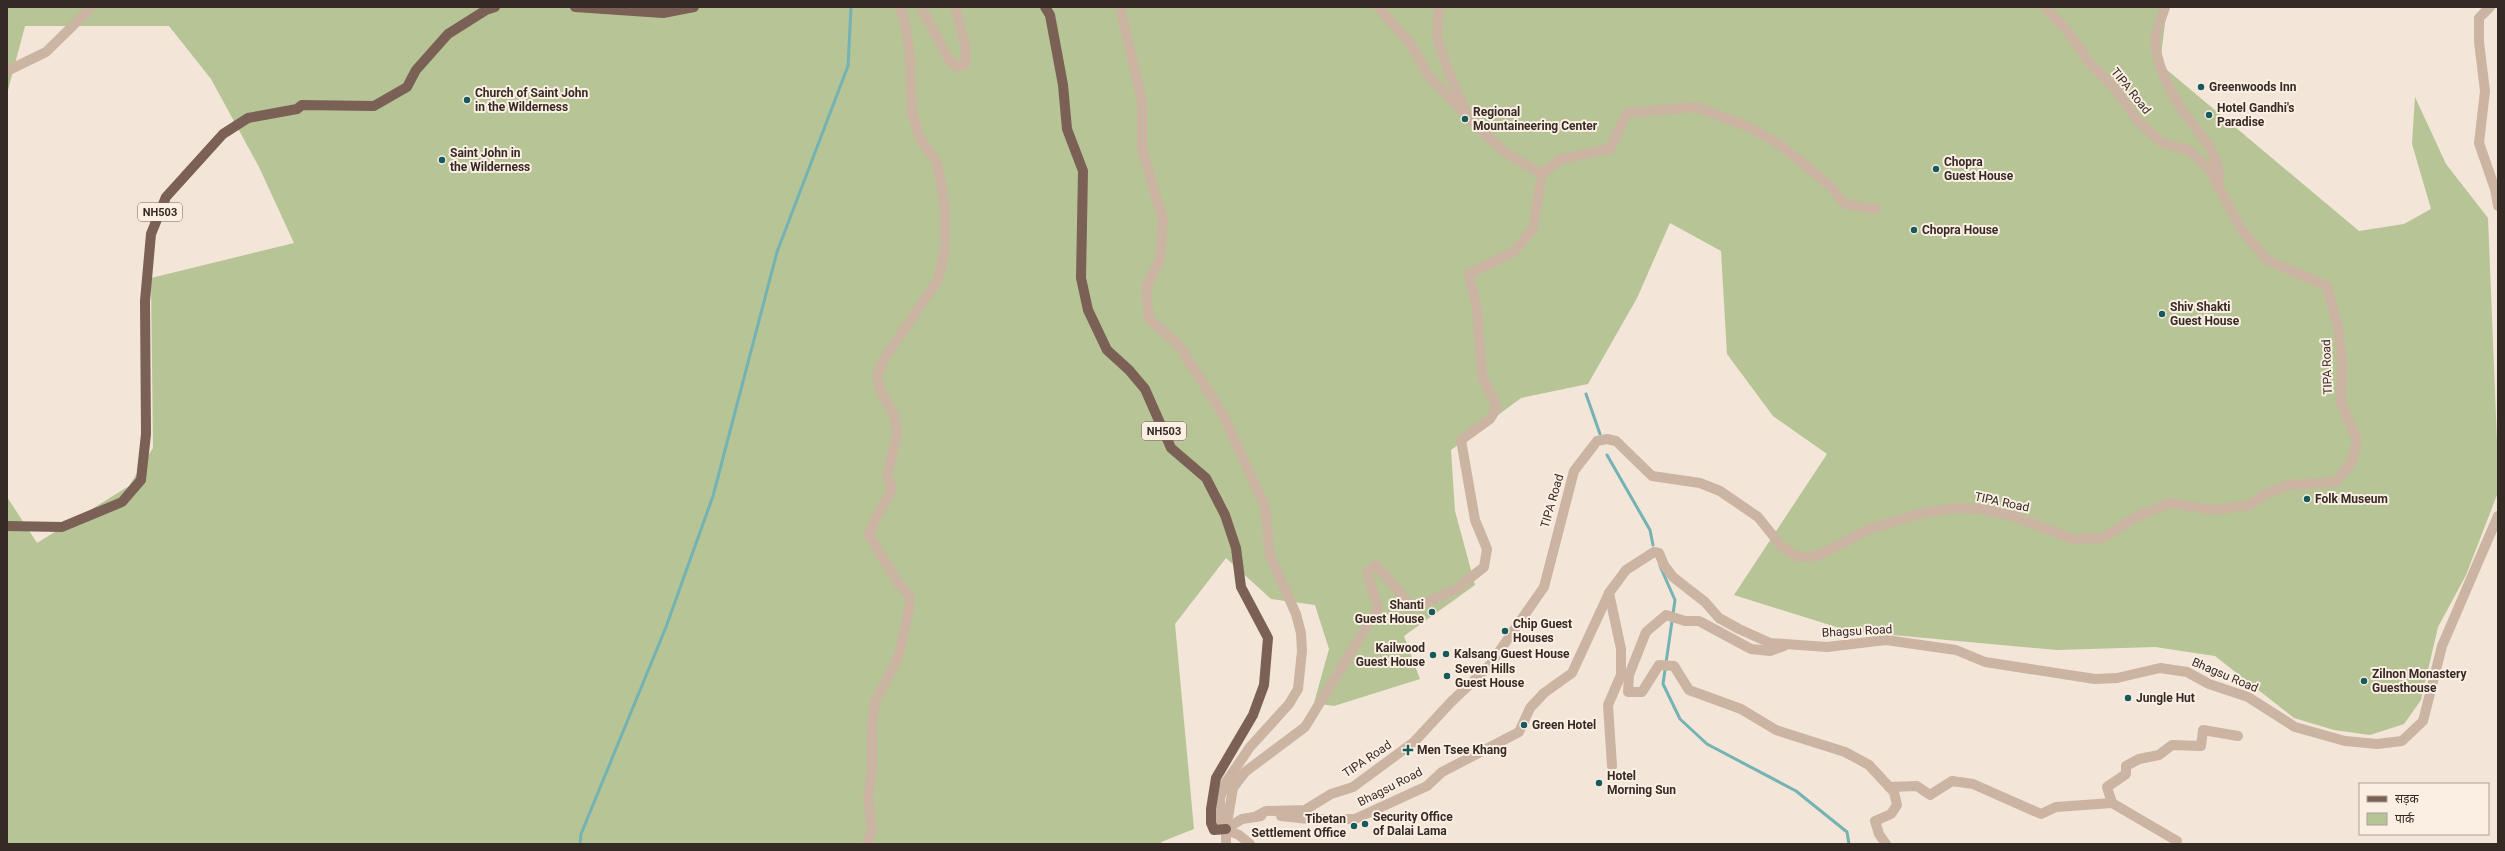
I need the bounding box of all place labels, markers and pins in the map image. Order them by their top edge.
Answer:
place label: Greenwoods Inn [2209,80,2297,94]
marker: Greenwoods Inn [2196,82,2206,92]
place label: Church of Saint John in the Wilderness [475,86,589,114]
marker: Church of Saint John in the Wilderness [462,95,472,105]
place label: Hotel Gandhi's Paradise [2217,101,2295,129]
place label: Regional Mountaineering Center [1473,105,1598,133]
marker: Hotel Gandhi's Paradise [2204,110,2214,120]
marker: Regional Mountaineering Center [1460,114,1470,124]
place label: Saint John in the Wilderness [450,146,530,174]
marker: Saint John in the Wilderness [437,155,447,165]
place label: Chopra Guest House [1944,155,2014,183]
marker: Chopra Guest House [1931,164,1941,174]
place label: Chopra House [1922,223,1999,237]
marker: Chopra House [1909,225,1919,235]
place label: Shiv Shakti Guest House [2170,300,2240,328]
marker: Shiv Shakti Guest House [2157,309,2167,319]
place label: Folk Museum [2315,492,2388,506]
marker: Folk Museum [2302,494,2312,504]
place label: Shanti Guest House [1355,598,1425,626]
marker: Shanti Guest House [1427,607,1437,617]
place label: Chip Guest Houses [1513,617,1572,645]
marker: Chip Guest Houses [1500,626,1510,636]
place label: Kailwood Guest House [1356,641,1426,669]
place label: Kalsang Guest House [1454,647,1570,661]
marker: Kalsang Guest House [1441,649,1451,659]
marker: Kailwood Guest House [1428,650,1438,660]
place label: Seven Hills Guest House [1455,662,1525,690]
place label: Zilnon Monastery Guesthouse [2372,667,2467,695]
marker: Seven Hills Guest House [1442,671,1452,681]
marker: Zilnon Monastery Guesthouse [2359,676,2369,686]
place label: Jungle Hut [2136,691,2195,705]
marker: Jungle Hut [2123,693,2133,703]
place label: Green Hotel [1532,718,1596,732]
marker: Green Hotel [1519,720,1529,730]
place label: Men Tsee Khang [1417,743,1507,757]
marker: Men Tsee Khang [1402,744,1414,756]
place label: Hotel Morning Sun [1607,769,1676,797]
marker: Hotel Morning Sun [1594,778,1604,788]
place label: Security Office of Dalai Lama [1373,810,1453,838]
place label: Tibetan Settlement Office [1252,812,1347,840]
marker: Security Office of Dalai Lama [1360,819,1370,829]
marker: Tibetan Settlement Office [1349,821,1359,831]

